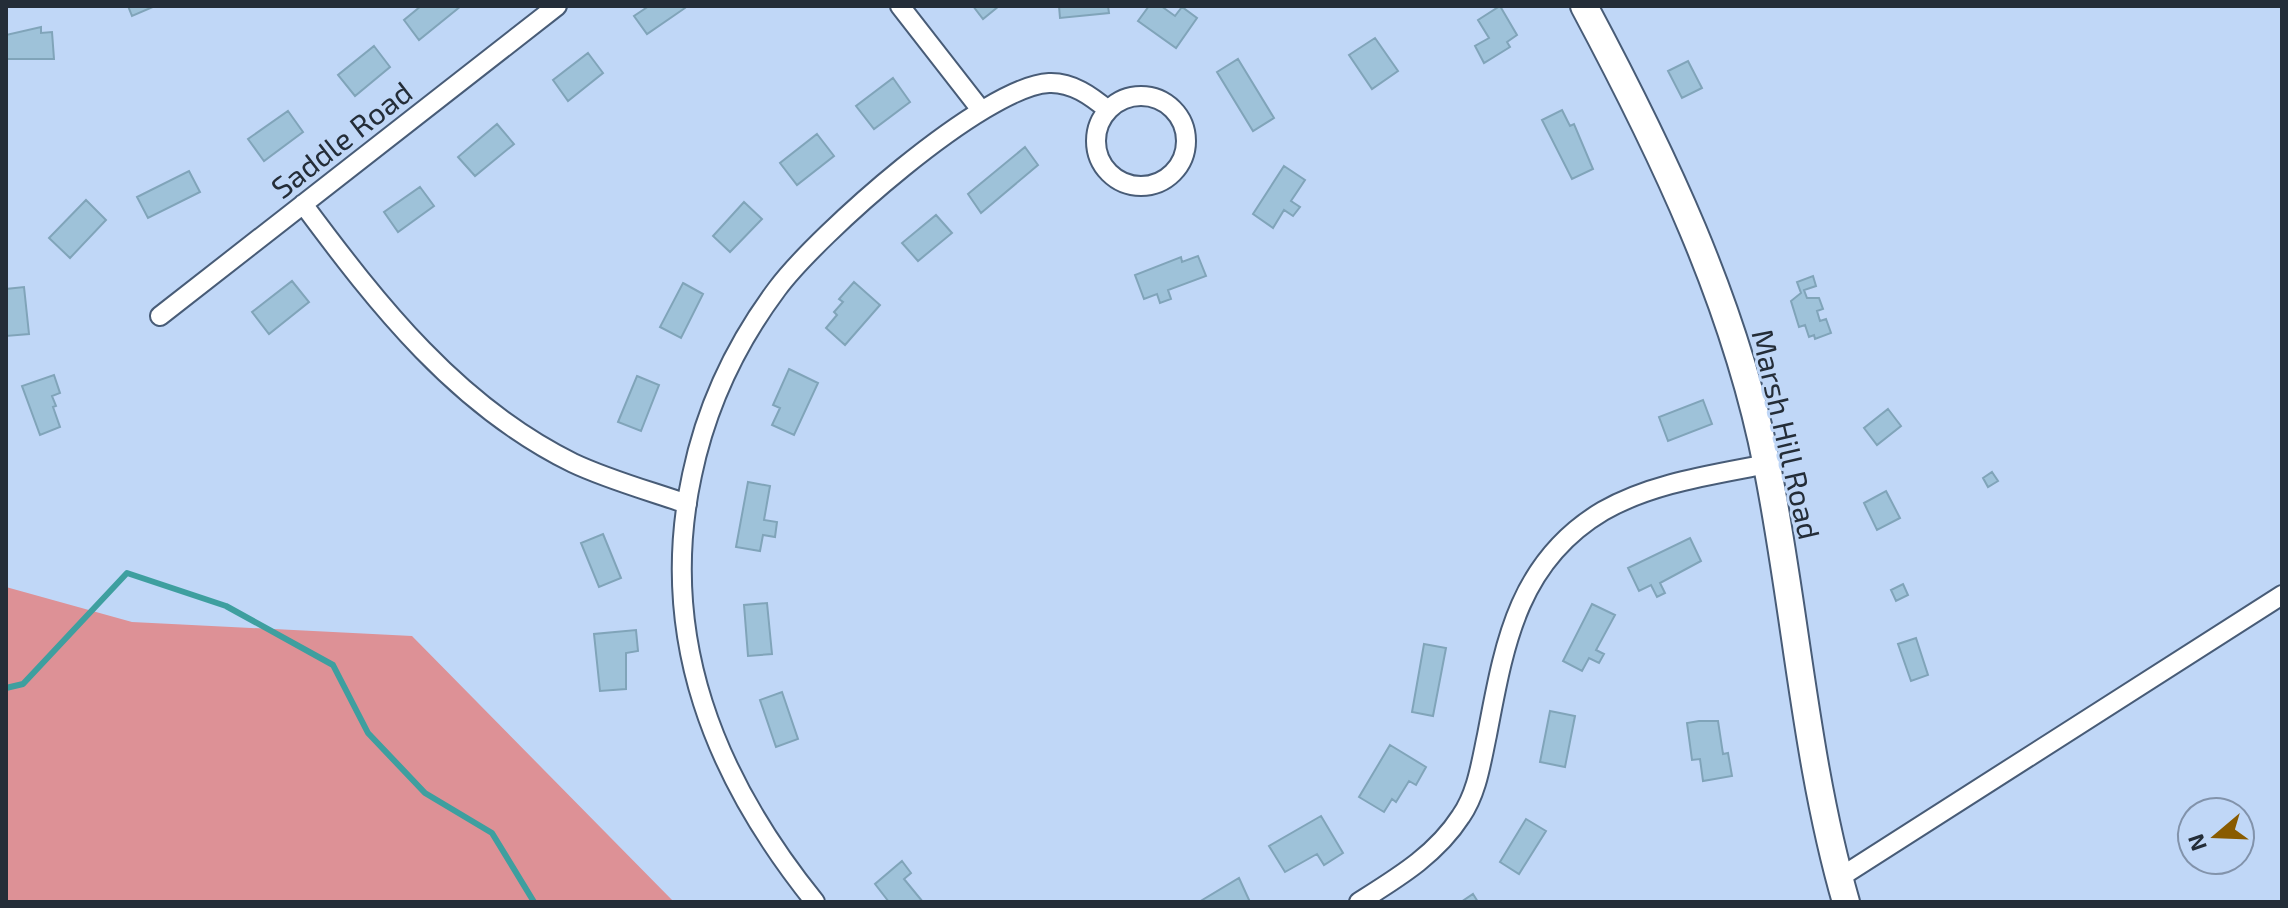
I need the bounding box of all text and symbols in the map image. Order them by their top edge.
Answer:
street label: Saddle Road [264,73,418,205]
street label: Marsh Hill Road [1745,325,1829,543]
north arrow [2176,796,2256,876]
text: N [2181,831,2211,855]

